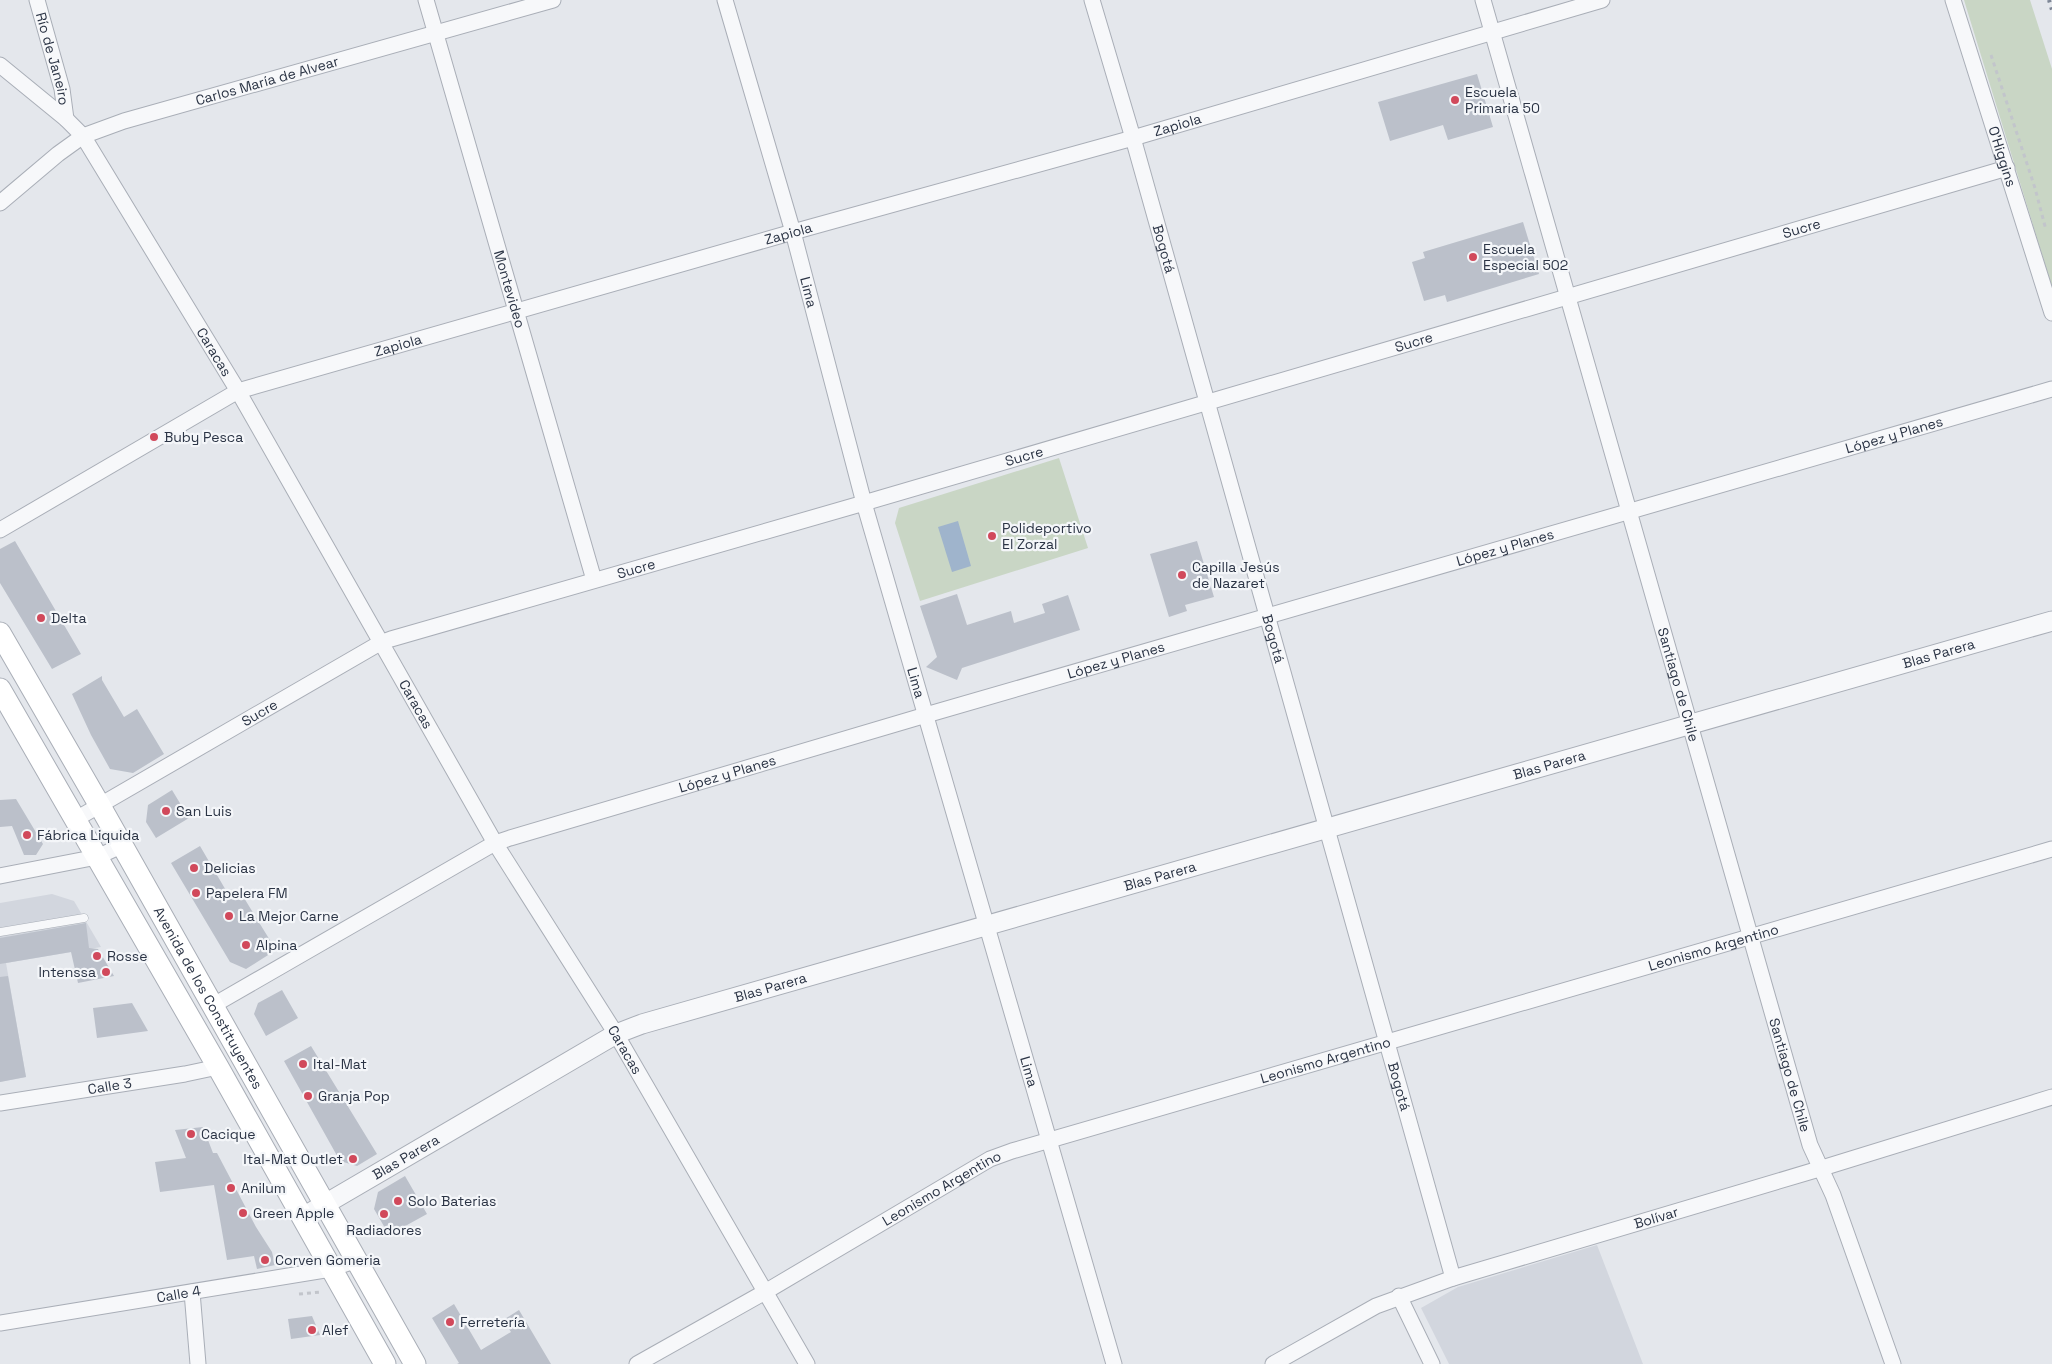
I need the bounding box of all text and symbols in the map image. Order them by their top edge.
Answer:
street label: Río de Janeiro [32,10,73,106]
street label: Carlos María de Alvear [193,52,341,109]
place label: Escuela Primaria 50 [1465,83,1540,117]
marker: Escuela Primaria 50 [1449,94,1461,106]
street label: Zapiola [1151,109,1203,140]
street label: O'Higgins [1984,124,2021,189]
street label: Sucre [1780,214,1823,242]
street label: Zapiola [762,218,814,249]
street label: Bogotá [1149,222,1179,275]
place label: Escuela Especial 502 [1483,240,1568,274]
street label: Montevideo [490,248,530,330]
marker: Escuela Especial 502 [1467,251,1479,263]
street label: Lima [796,275,821,310]
street label: Caracas [193,324,236,380]
street label: Sucre [1393,328,1435,356]
street label: Zapiola [372,330,424,361]
street label: López y Planes [1843,412,1945,457]
place label: Buby Pesca [164,428,243,446]
marker: Buby Pesca [148,431,160,443]
street label: Sucre [1003,442,1045,470]
place label: Polideportivo El Zorzal [1002,519,1092,553]
street label: López y Planes [1454,525,1556,570]
marker: Polideportivo El Zorzal [986,530,998,542]
street label: Sucre [615,555,657,583]
place label: Capilla Jesús de Nazaret [1192,558,1280,592]
marker: Capilla Jesús de Nazaret [1176,569,1188,581]
place label: Delta [51,609,86,627]
marker: Delta [35,612,47,624]
street label: Bogotá [1258,612,1289,665]
street label: Santiago de Chile [1654,626,1703,744]
street label: Blas Parera [1900,635,1977,672]
street label: López y Planes [1065,637,1167,683]
street label: Lima [903,665,929,700]
street label: Caracas [395,676,437,732]
street label: Sucre [238,695,281,730]
street label: Blas Parera [1511,746,1588,784]
street label: López y Planes [676,751,778,797]
place label: San Luis [176,802,232,820]
marker: San Luis [160,805,172,817]
place label: Fábrica Liquida [37,826,139,844]
marker: Fábrica Liquida [21,829,33,841]
street label: Blas Parera [1122,857,1198,895]
place label: Delicias [204,859,256,877]
marker: Delicias [188,862,200,874]
place label: Papelera FM [206,884,288,902]
marker: Papelera FM [190,887,202,899]
street label: Avenida de los Constituyentes [150,903,267,1092]
place label: La Mejor Carne [239,907,339,925]
marker: La Mejor Carne [223,910,235,922]
street label: Leonismo Argentino [1646,920,1781,975]
place label: Alpina [256,936,297,954]
marker: Alpina [240,939,252,951]
place label: Rosse [107,947,148,965]
marker: Rosse [91,950,103,962]
place label: Intenssa [38,963,96,981]
marker: Intenssa [100,966,112,978]
street label: Blas Parera [732,968,809,1006]
street label: Santiago de Chile [1765,1016,1815,1134]
street label: Caracas [604,1022,646,1078]
street label: Leonismo Argentino [1258,1033,1393,1087]
street label: Lima [1016,1054,1042,1089]
place label: Ital-Mat [313,1055,367,1073]
marker: Ital-Mat [297,1058,309,1070]
street label: Bogotá [1384,1060,1415,1113]
street label: Calle 3 [86,1073,133,1098]
place label: Granja Pop [318,1087,390,1105]
marker: Granja Pop [302,1090,314,1102]
place label: Cacique [201,1125,256,1143]
marker: Cacique [185,1128,197,1140]
street label: Blas Parera [369,1130,442,1184]
street label: Leonismo Argentino [879,1147,1004,1230]
place label: Ital-Mat Outlet [243,1150,343,1168]
marker: Ital-Mat Outlet [347,1153,359,1165]
place label: Anilum [241,1179,286,1197]
marker: Anilum [225,1182,237,1194]
place label: Solo Baterias [408,1192,496,1210]
marker: Solo Baterias [392,1195,404,1207]
street label: Bolívar [1632,1202,1680,1233]
place label: Green Apple [253,1204,334,1222]
marker: Green Apple [237,1207,249,1219]
marker: Radiadores [378,1208,390,1220]
place label: Radiadores [346,1221,422,1239]
place label: Corven Gomeria [275,1251,381,1269]
marker: Corven Gomeria [259,1254,271,1266]
street label: Calle 4 [155,1281,202,1306]
place label: Ferretería [460,1313,525,1331]
marker: Ferretería [444,1316,456,1328]
place label: Alef [322,1321,348,1339]
marker: Alef [306,1324,318,1336]

